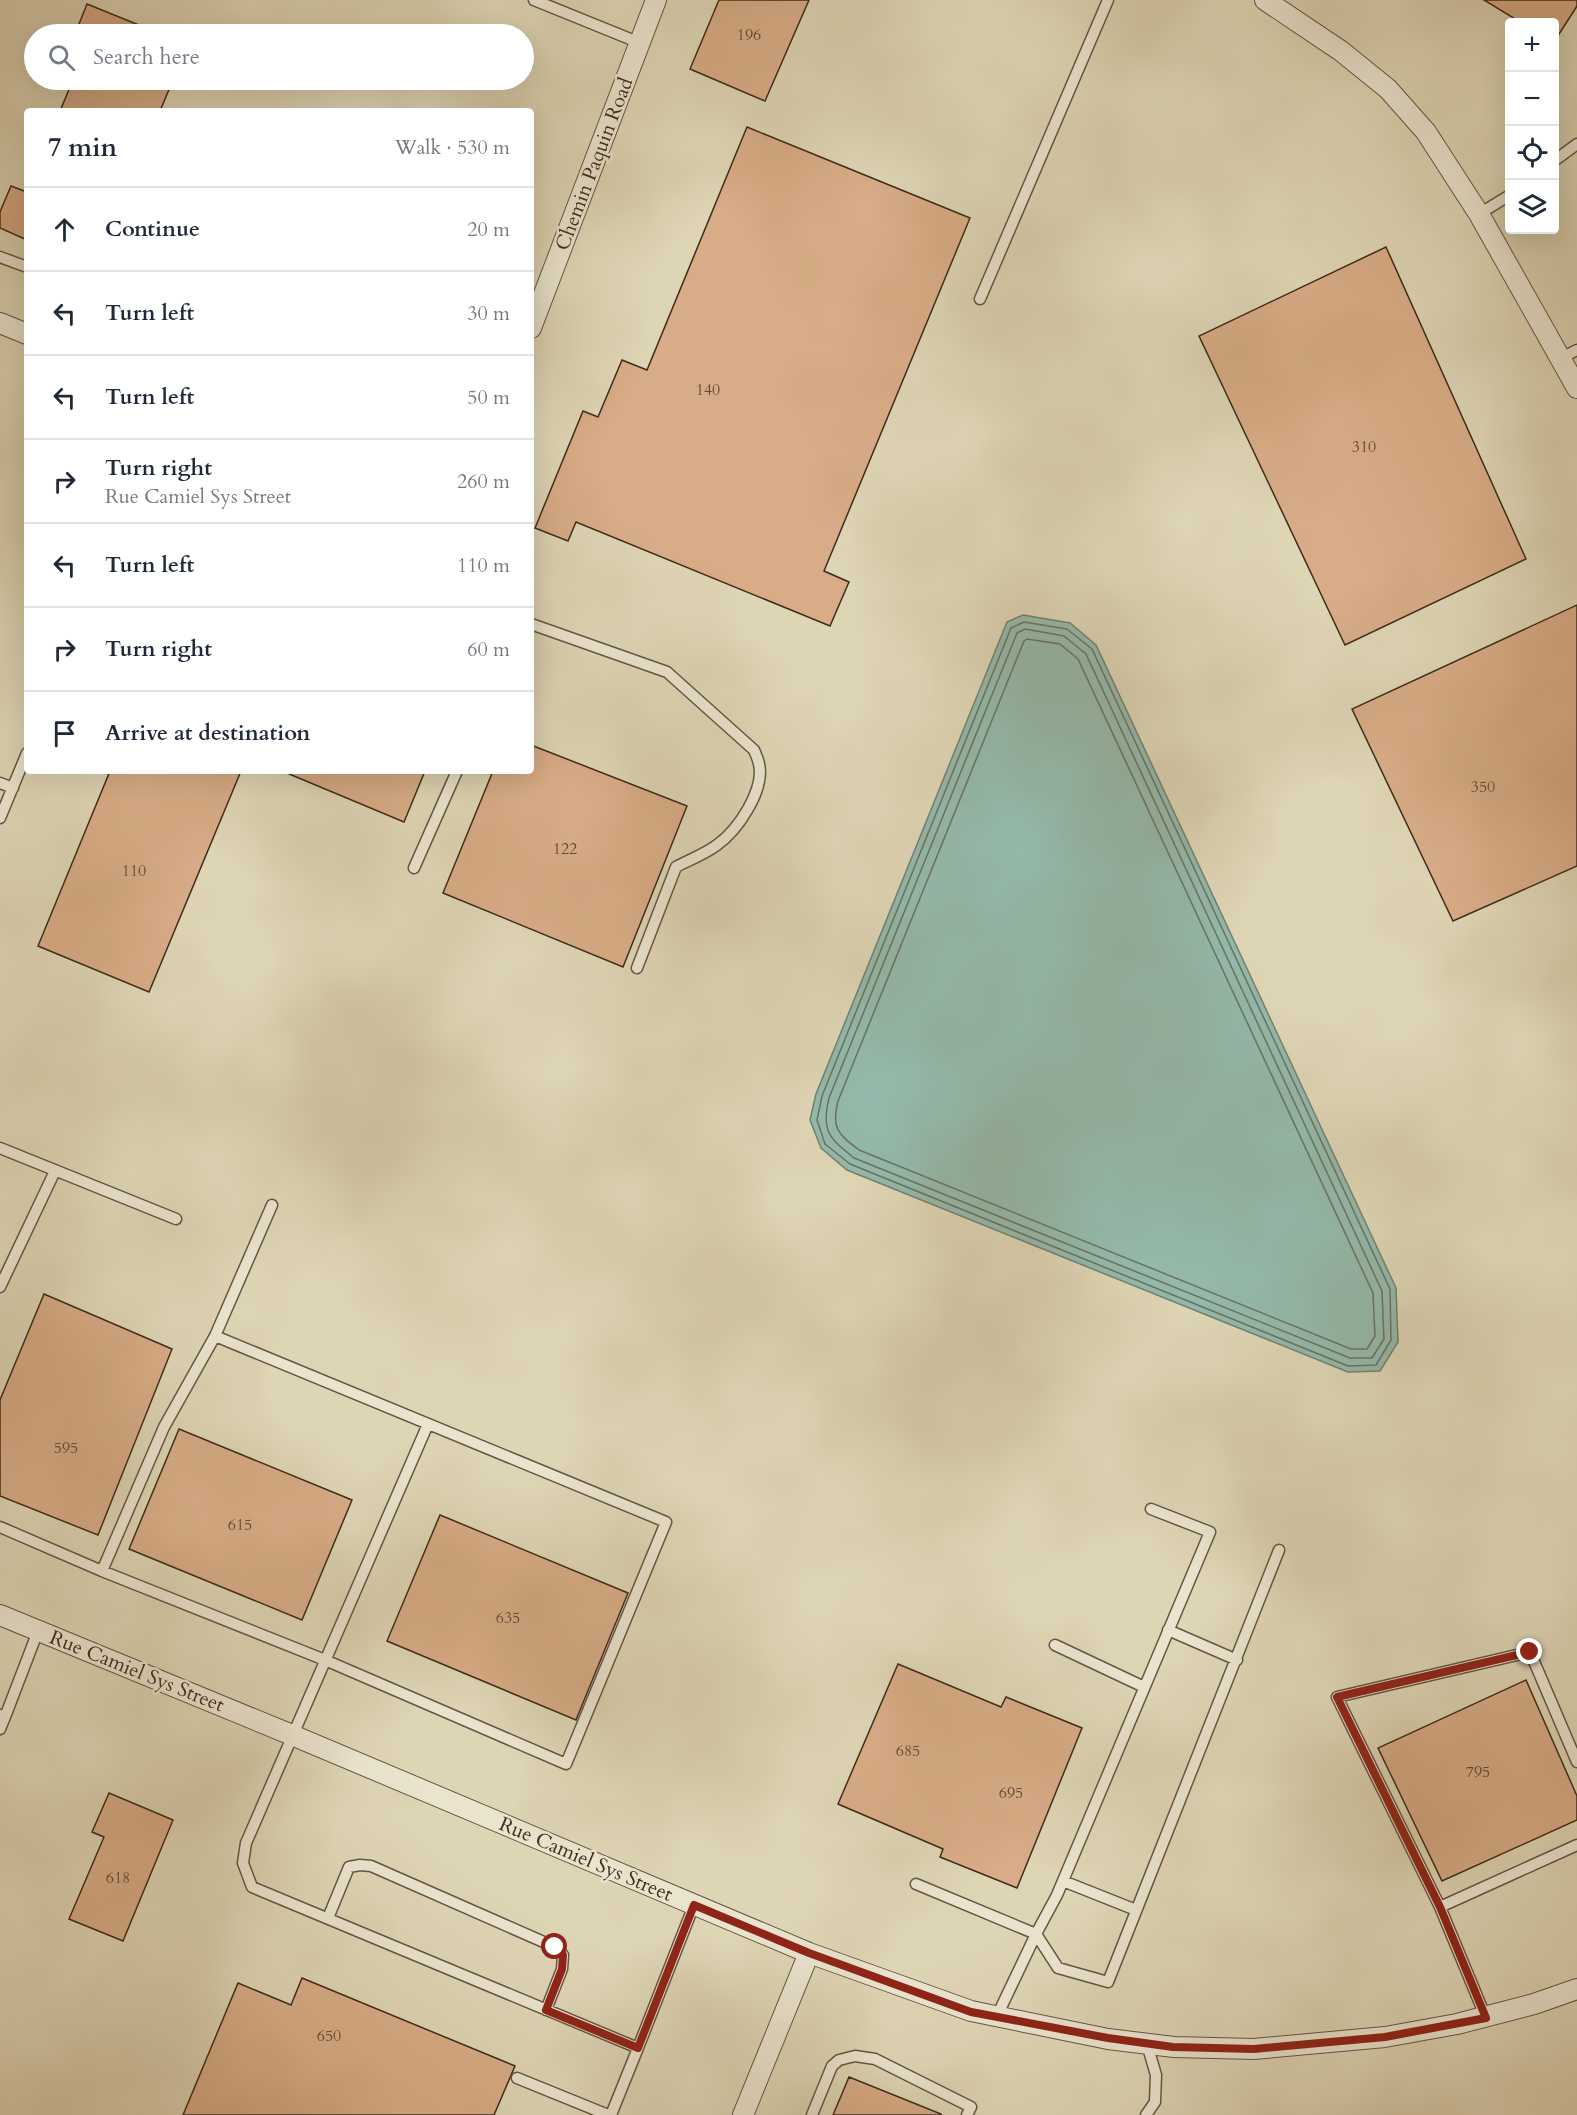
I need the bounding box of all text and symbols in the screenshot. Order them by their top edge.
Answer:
map controls [1505,18,1559,234]
button: + [1505,18,1559,72]
search box [24,24,534,90]
house number: 196 [737,24,761,46]
icon: search [45,41,78,74]
text: Search here [93,42,200,72]
button: − [1505,72,1559,126]
street label: Chemin Paquin Road [549,73,640,254]
button: locate [1505,126,1559,180]
text: 7 min [48,130,117,165]
text: Walk · 530 m [395,134,510,161]
button: layers [1505,180,1559,234]
icon: ahead [48,213,81,246]
text: Continue [105,214,200,244]
text: 20 m [467,216,510,243]
icon: left [48,297,81,330]
text: Turn left [105,298,194,328]
text: 30 m [467,300,510,327]
house number: 140 [696,379,720,401]
icon: left [48,381,81,414]
text: Turn left [105,382,194,412]
text: 50 m [467,384,510,411]
house number: 310 [1352,436,1376,458]
text: Turn right [105,453,212,483]
icon: right [48,465,81,498]
text: 260 m [457,468,510,495]
text: Rue Camiel Sys Street [105,483,291,510]
icon: left [48,549,81,582]
text: Turn left [105,550,194,580]
text: 110 m [457,552,510,579]
icon: right [48,633,81,666]
text: Turn right [105,634,212,664]
text: 60 m [467,636,510,663]
icon: arrive [48,717,81,750]
text: Arrive at destination [105,718,310,748]
house number: 350 [1471,776,1495,798]
house number: 122 [553,838,577,860]
house number: 110 [122,860,146,882]
house number: 595 [54,1437,78,1459]
house number: 615 [228,1514,252,1536]
house number: 635 [496,1607,520,1629]
street label: Rue Camiel Sys Street [46,1624,229,1719]
route end [1516,1638,1542,1664]
house number: 685 [896,1740,920,1762]
house number: 795 [1466,1761,1490,1783]
house number: 695 [999,1782,1023,1804]
street label: Rue Camiel Sys Street [495,1810,678,1908]
house number: 618 [106,1867,130,1889]
route start [541,1933,567,1959]
house number: 650 [317,2025,341,2047]

